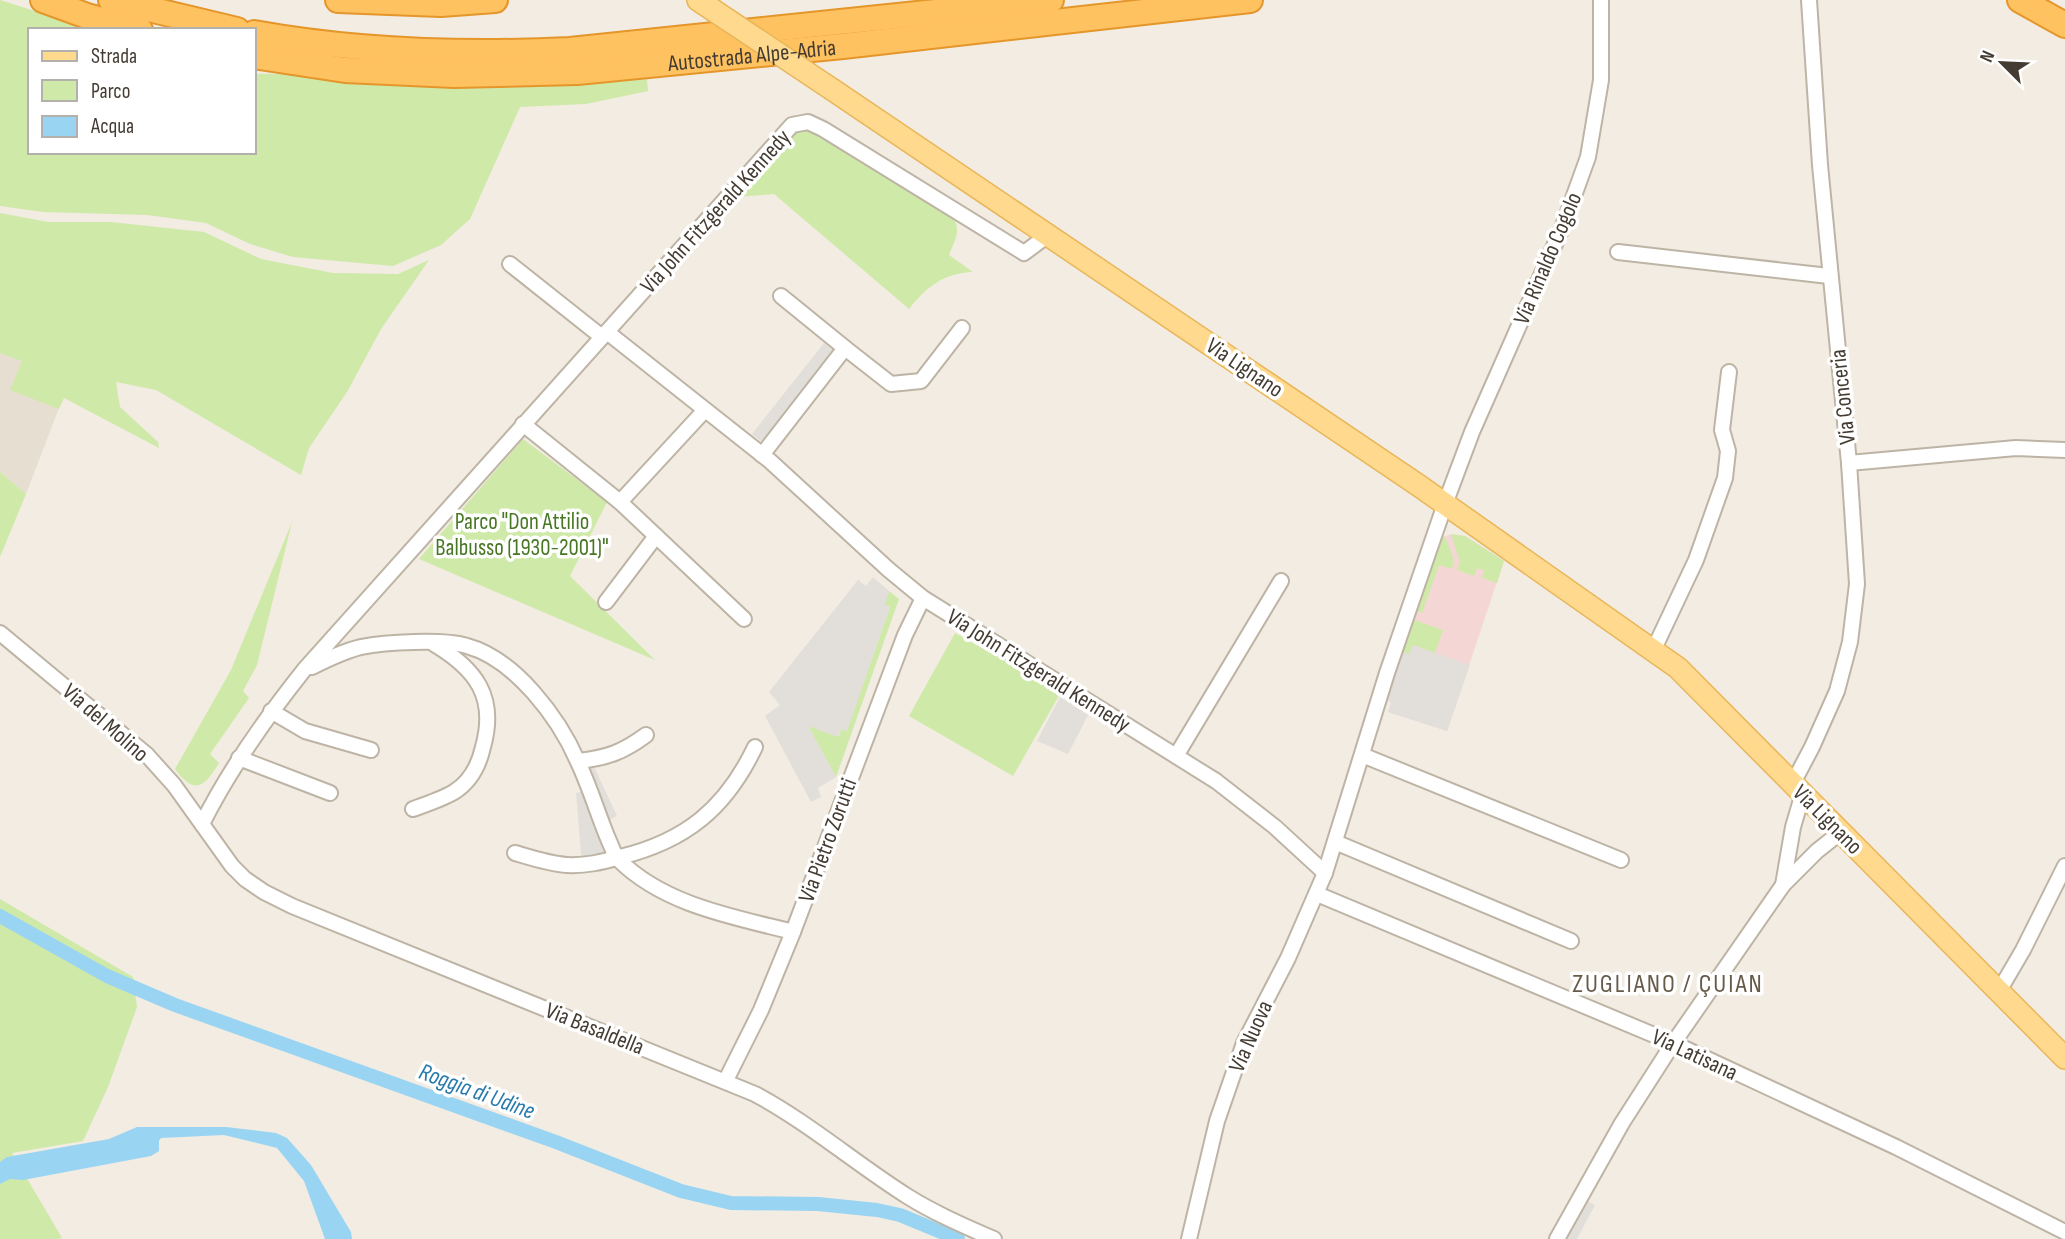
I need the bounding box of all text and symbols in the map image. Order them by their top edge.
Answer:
legend [28,28,256,154]
north arrow [1967,28,2037,98]
street label: Autostrada Alpe-Adria [666,34,837,78]
text: Strada [91,44,137,69]
text: N [1975,47,2000,66]
text: Parco [91,79,130,104]
text: Acqua [90,114,134,139]
street label: Via John Fitzgerald Kennedy [635,124,797,299]
street label: Via Rinaldo Cogolo [1508,188,1588,329]
street label: Via Lignano [1200,332,1288,404]
street label: Via Conceria [1824,348,1862,446]
park label: Parco "Don Attilio Balbusso (1930-2001)" [435,508,609,562]
street label: Via John Fitzgerald Kennedy [942,603,1136,739]
street label: Via del Molino [56,678,154,768]
street label: Via Pietro Zorutti [793,775,863,906]
street label: Via Lignano [1787,779,1868,860]
district label: ZUGLIANO / ÇUIAN [1572,969,1764,1000]
street label: Via Basaldella [541,996,648,1061]
street label: Via Nuova [1223,996,1279,1076]
street label: Via Latisana [1647,1023,1742,1087]
water label: Roggia di Udine [415,1057,539,1126]

